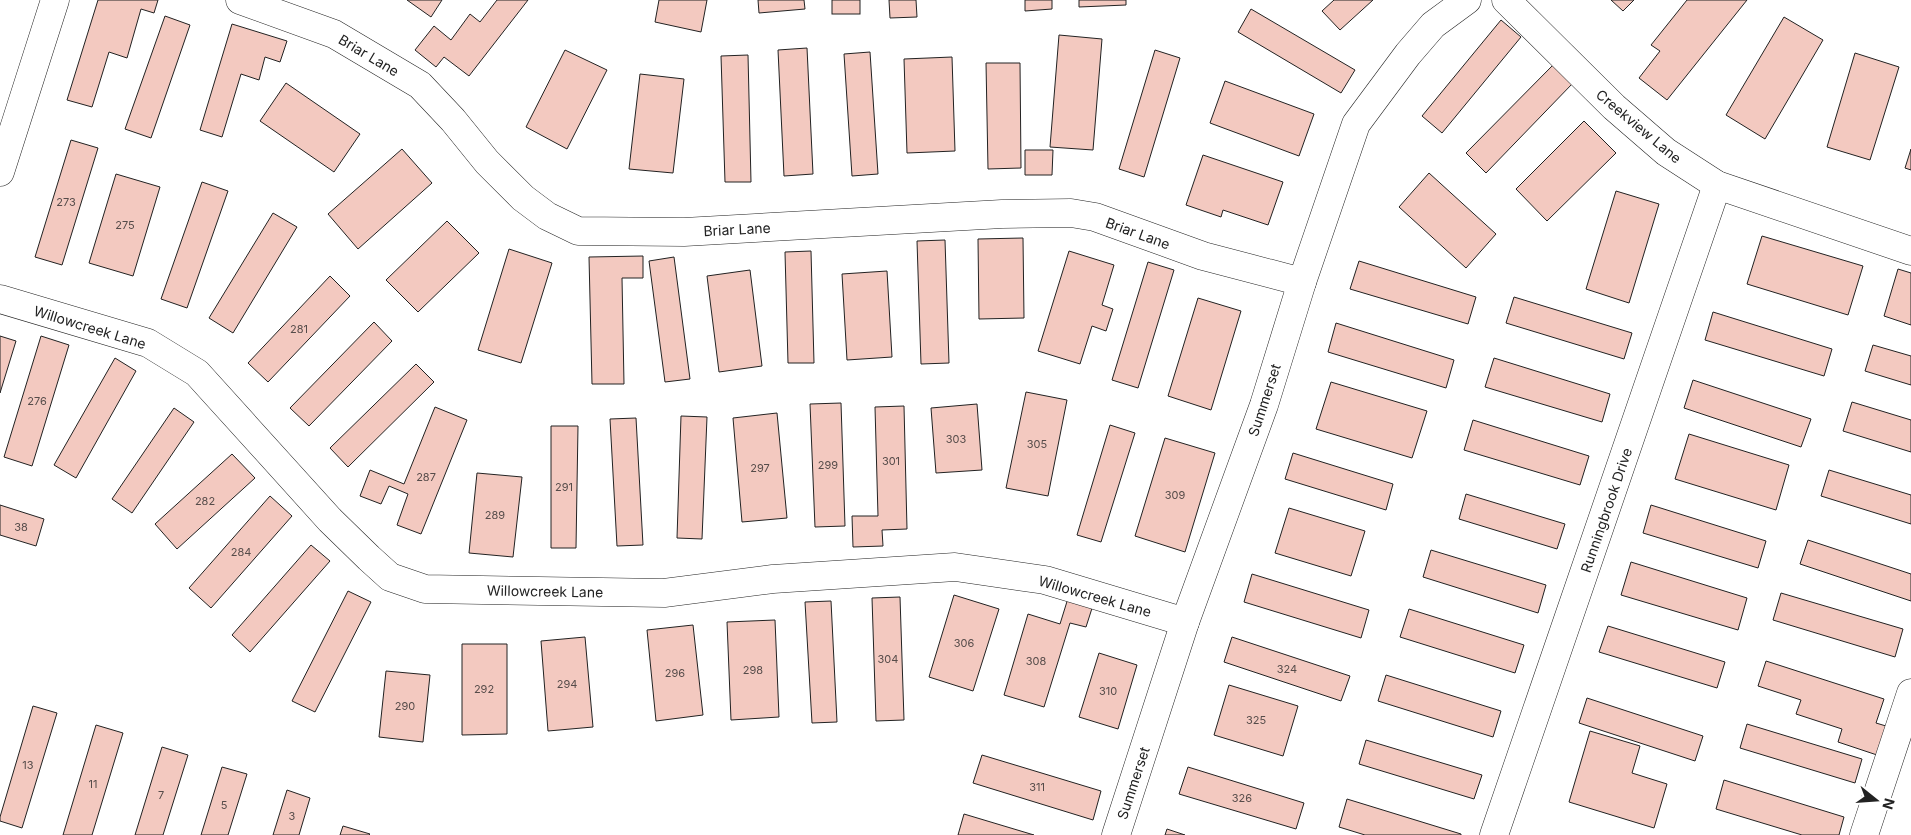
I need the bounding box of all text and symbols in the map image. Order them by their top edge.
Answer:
street label: Briar Lane [336,30,402,80]
street label: Creekview Lane [1593,85,1685,167]
house number: 273 [56,195,76,209]
street label: Briar Lane [1103,213,1173,253]
house number: 275 [115,218,135,232]
street label: Briar Lane [703,219,771,239]
street label: Willowcreek Lane [32,302,148,352]
house number: 281 [290,322,308,336]
street label: Summerset [1244,361,1284,438]
house number: 276 [27,394,47,408]
house number: 303 [946,432,966,446]
house number: 305 [1027,437,1048,451]
street label: Runningbrook Drive [1577,445,1635,575]
house number: 301 [882,454,900,468]
house number: 299 [818,458,838,472]
house number: 297 [750,461,770,475]
house number: 287 [416,470,436,484]
house number: 291 [555,480,573,494]
house number: 309 [1165,488,1185,502]
house number: 282 [195,494,215,508]
house number: 289 [485,508,505,522]
house number: 38 [14,520,28,534]
house number: 284 [231,545,251,559]
street label: Willowcreek Lane [1037,572,1153,620]
street label: Willowcreek Lane [487,581,603,601]
house number: 306 [954,636,974,650]
house number: 304 [878,652,898,666]
house number: 308 [1026,654,1046,668]
house number: 324 [1277,662,1297,676]
house number: 298 [743,663,763,677]
house number: 296 [665,666,685,680]
house number: 294 [557,677,577,691]
house number: 292 [474,682,494,696]
house number: 310 [1099,684,1117,698]
house number: 290 [395,699,415,713]
house number: 325 [1246,713,1266,727]
street label: Summerset [1113,744,1153,821]
house number: 13 [22,758,34,772]
north arrow [1851,775,1901,825]
house number: 11 [89,777,97,791]
house number: 311 [1029,780,1045,794]
house number: 7 [158,788,164,802]
house number: 326 [1232,791,1252,805]
text: N [1879,796,1899,812]
house number: 5 [221,798,228,812]
house number: 3 [289,809,296,823]

